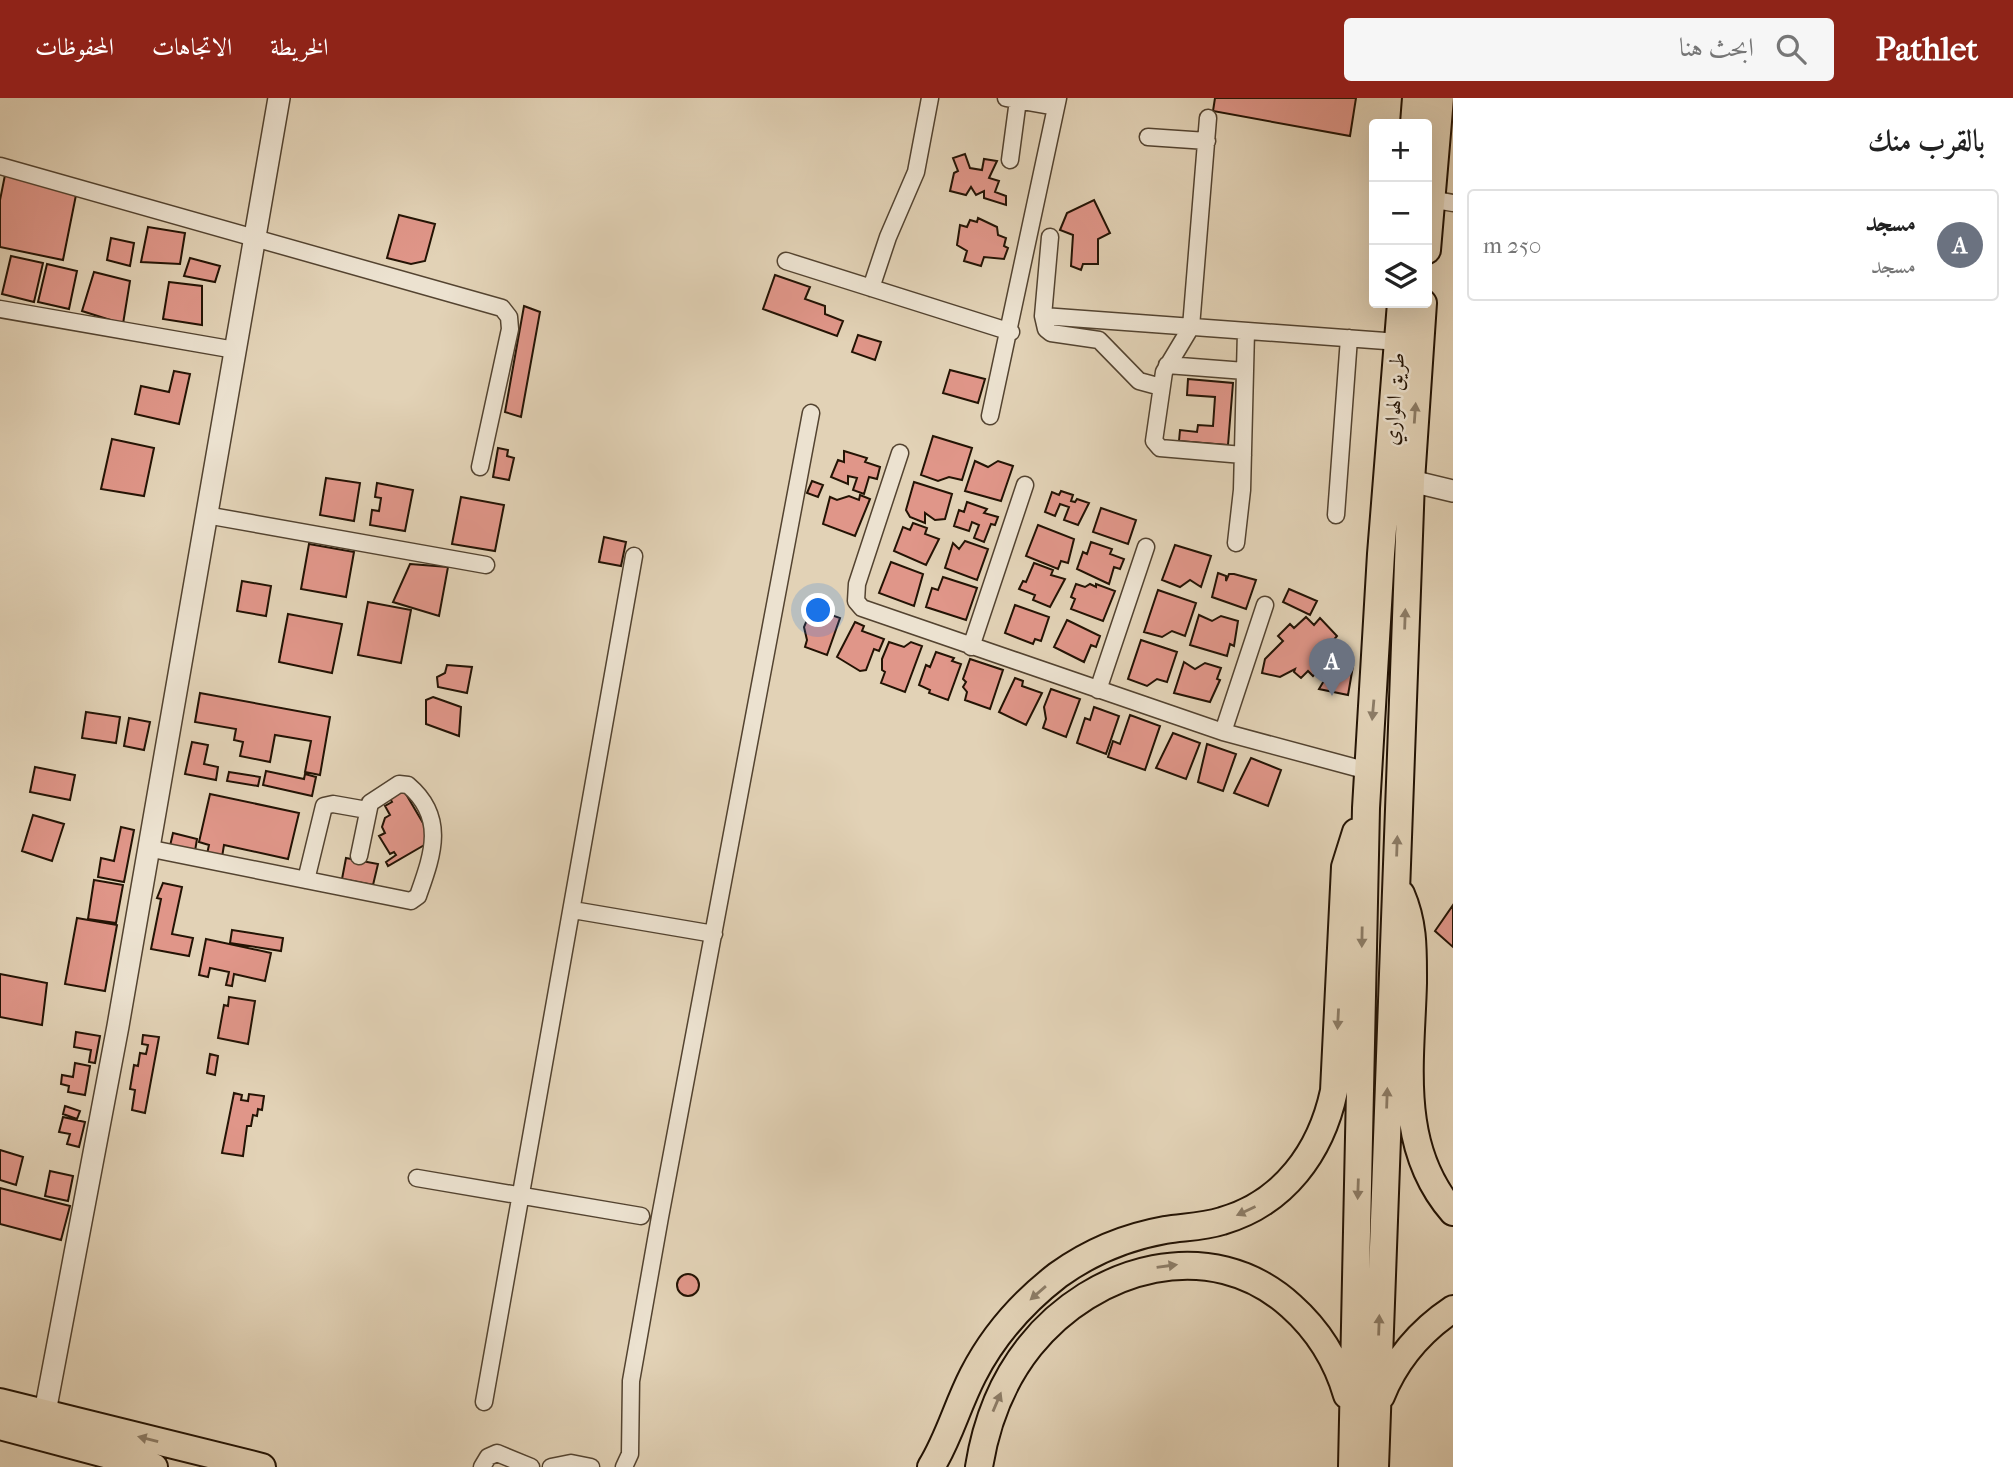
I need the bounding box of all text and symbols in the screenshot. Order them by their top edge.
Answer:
search box [1344,18,1834,81]
icon: search [1772,30,1810,68]
text: Pathlet [1876,30,1978,69]
text: ابحث هنا [1679,32,1754,63]
text: المحفوظات [35,33,114,61]
text: الاتجاهات [152,33,232,61]
text: الخريطة [270,33,329,61]
map controls [1369,119,1432,308]
button: + [1369,119,1432,182]
text: بالقرب منك [1868,124,1985,159]
button: − [1369,182,1432,245]
text: مسجد [1865,207,1916,238]
text: 250 m [1483,232,1541,259]
text: A [1953,232,1967,259]
button: layers [1369,245,1432,308]
text: مسجد [1871,252,1916,279]
street label: طريق الهواري [1379,352,1413,447]
one-way arrow [1410,402,1421,424]
your location [801,593,835,627]
one-way arrow [1400,608,1411,630]
pin: A [1309,638,1355,696]
one-way arrow [1367,699,1378,721]
one-way arrow [1391,835,1402,857]
one-way arrow [1357,927,1368,949]
one-way arrow [1333,1008,1344,1030]
one-way arrow [1382,1087,1393,1109]
one-way arrow [1353,1179,1364,1201]
one-way arrow [1236,1206,1256,1217]
one-way arrow [1157,1260,1179,1271]
one-way arrow [1029,1285,1047,1301]
one-way arrow [1373,1314,1384,1336]
one-way arrow [992,1391,1003,1412]
one-way arrow [137,1434,159,1445]

